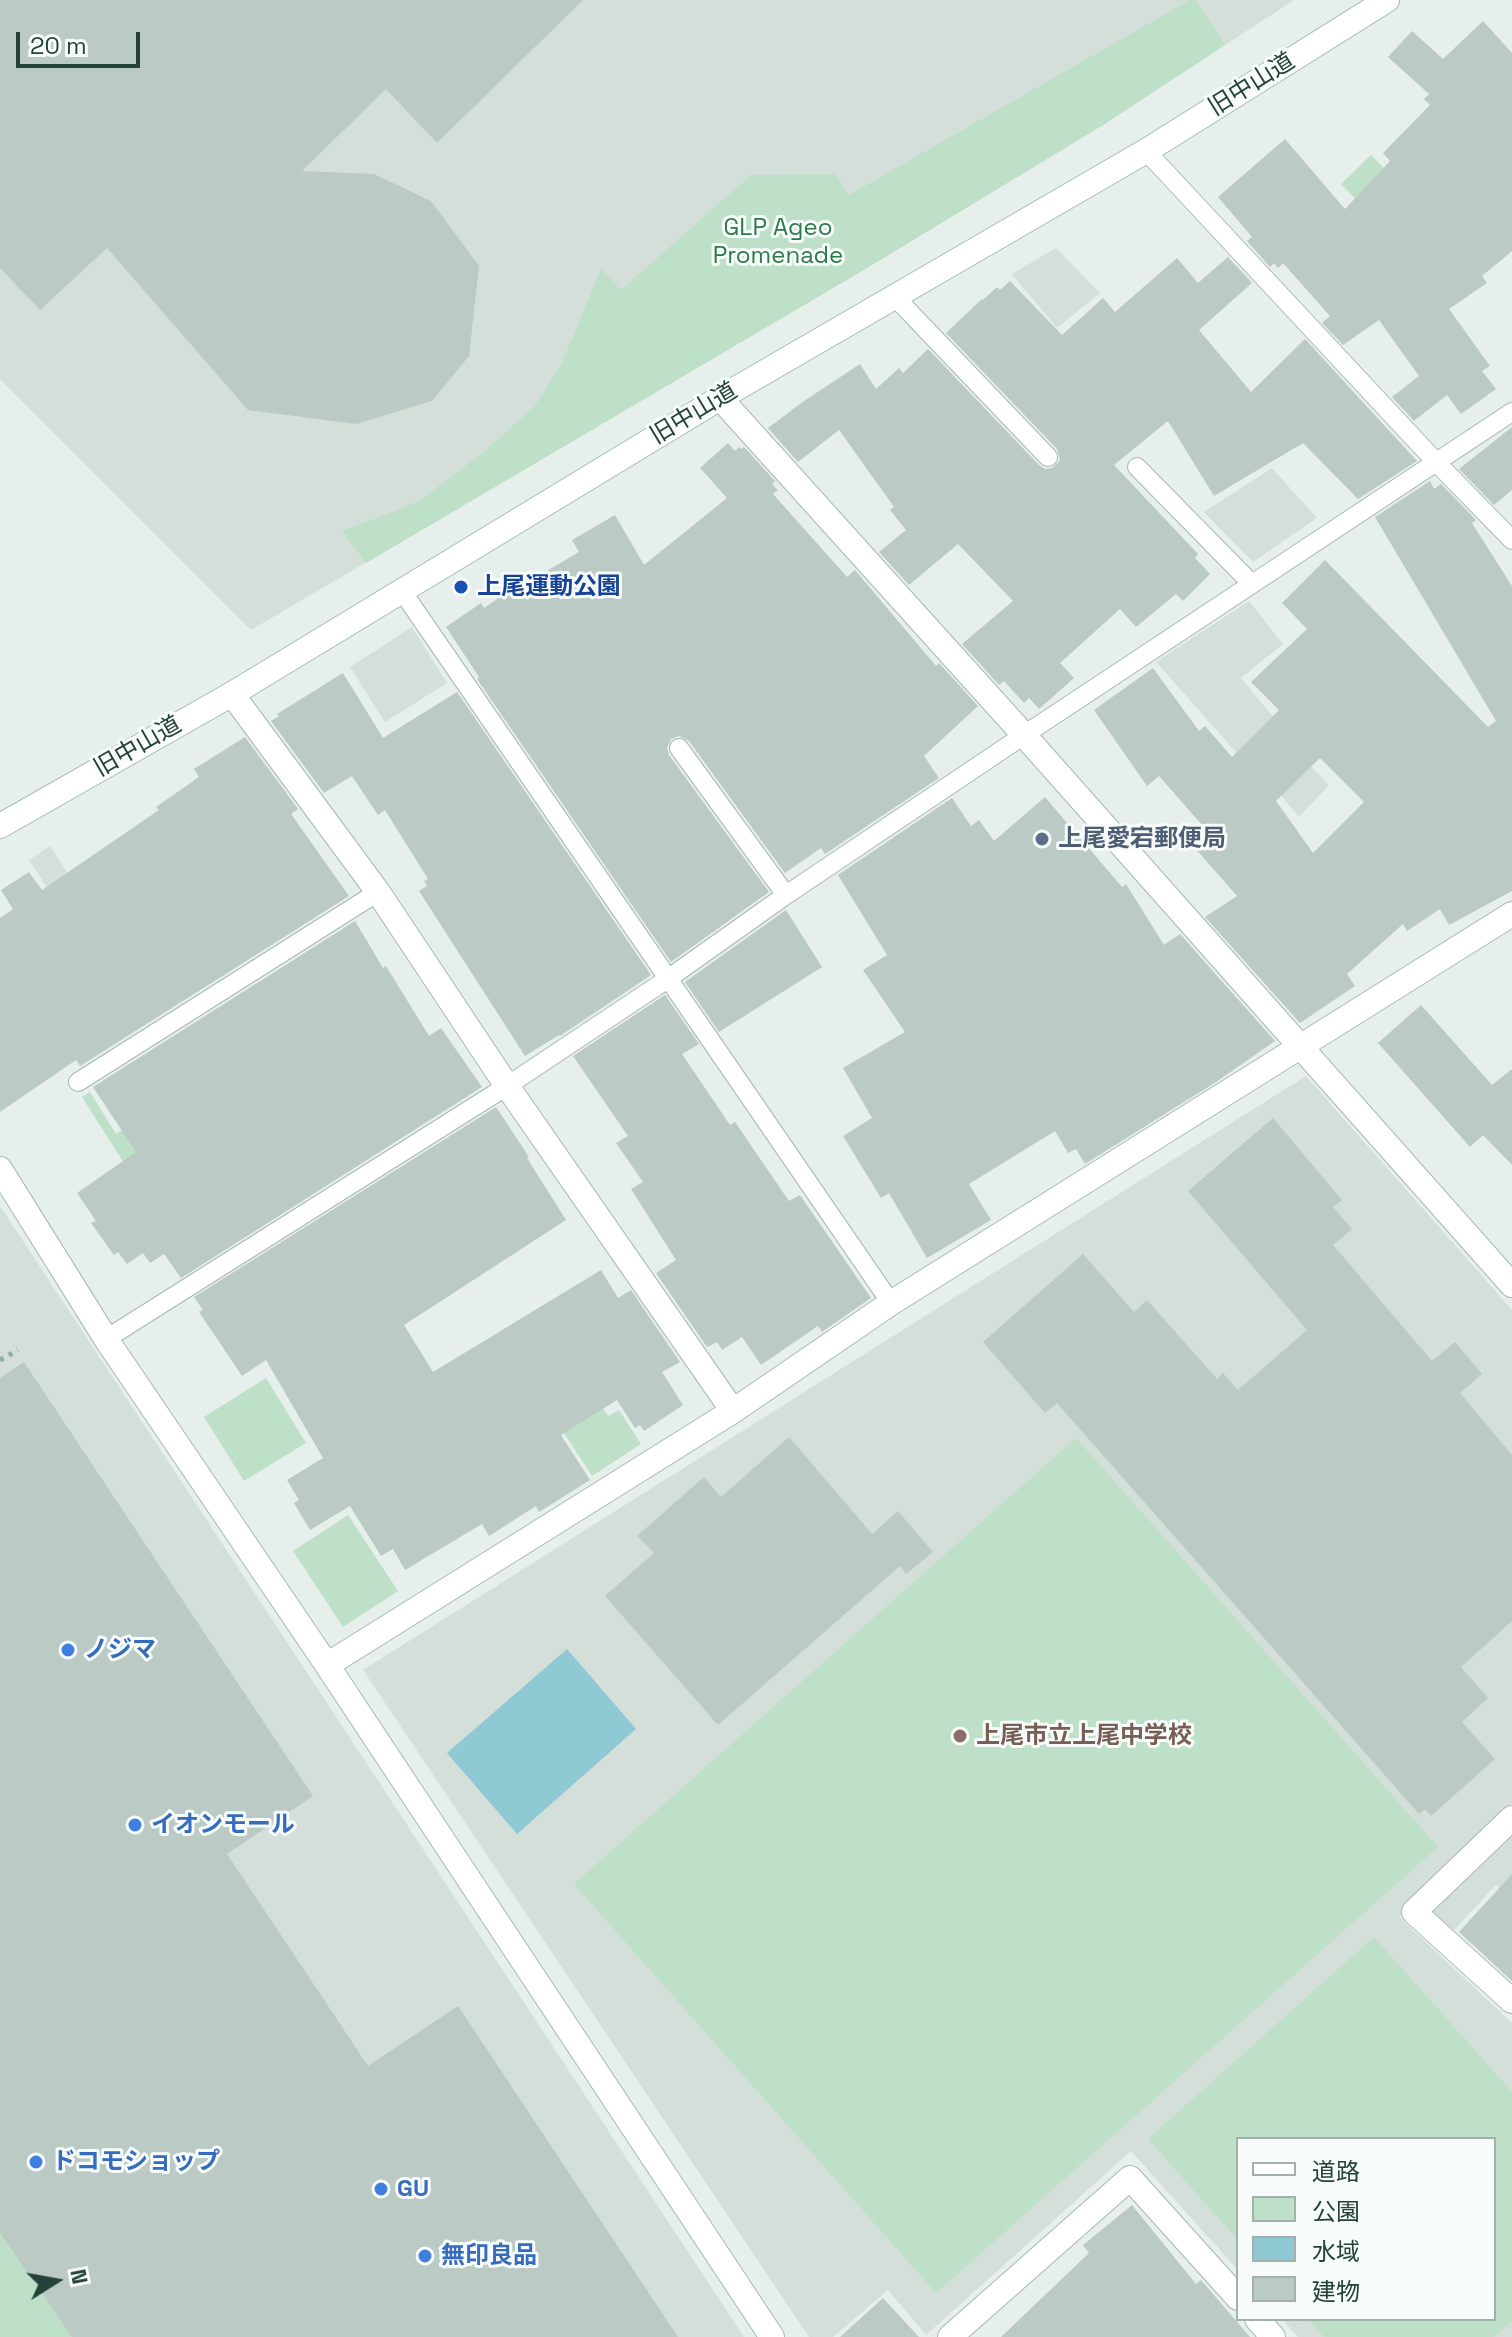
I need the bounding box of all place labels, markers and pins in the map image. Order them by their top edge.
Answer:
place label: 上尾運動公園 [477,573,621,601]
marker: 上尾運動公園 [452,578,470,596]
place label: 上尾愛宕郵便局 [1058,825,1226,853]
marker: 上尾愛宕郵便局 [1033,830,1051,848]
place label: ノジマ [84,1636,156,1664]
marker: ノジマ [59,1641,77,1659]
place label: 上尾市立上尾中学校 [976,1722,1192,1750]
marker: 上尾市立上尾中学校 [951,1727,969,1745]
place label: イオンモール [151,1811,295,1839]
marker: イオンモール [126,1816,144,1834]
place label: ドコモショップ [52,2148,220,2176]
marker: ドコモショップ [27,2153,45,2171]
place label: GU [397,2175,429,2203]
marker: GU [372,2180,390,2198]
place label: 無印良品 [441,2242,537,2270]
marker: 無印良品 [416,2247,434,2265]

